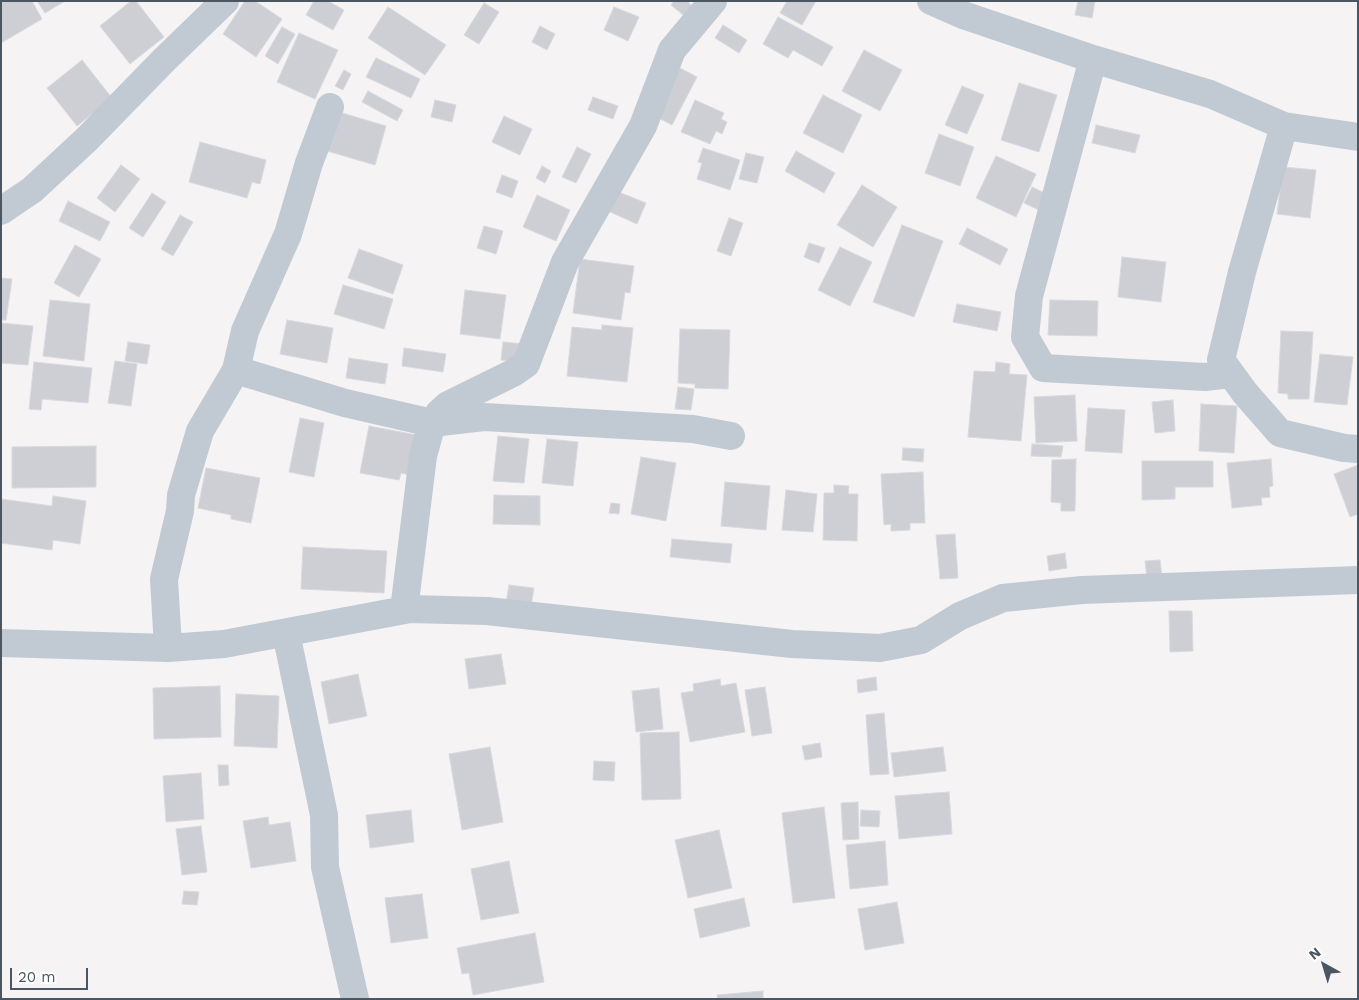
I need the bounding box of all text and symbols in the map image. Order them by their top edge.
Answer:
north arrow [1299,940,1349,990]
text: N [1305,944,1324,963]
scale bar [12,958,90,990]
text: 20 m [18,968,56,986]

